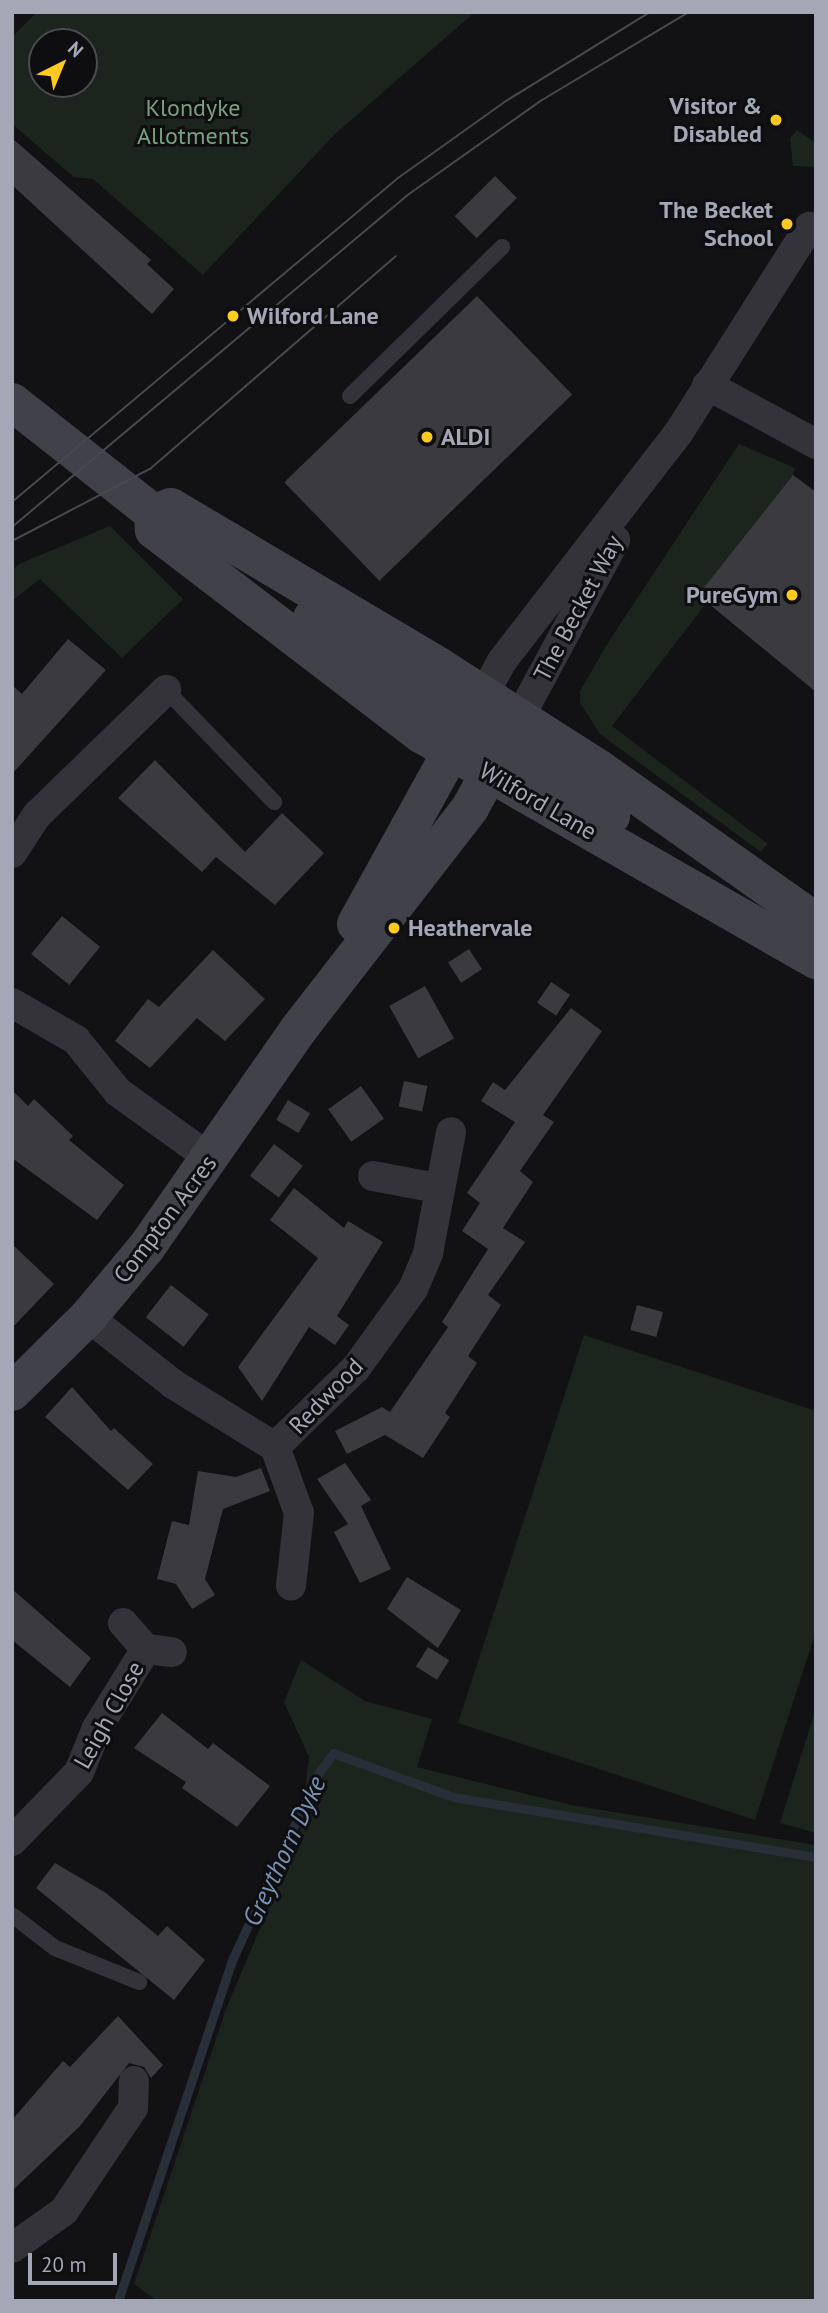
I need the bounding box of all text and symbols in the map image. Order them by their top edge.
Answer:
north arrow [28,28,98,98]
text: N [63,36,89,62]
place label: Visitor & Disabled [669,92,762,148]
park label: Klondyke Allotments [137,94,249,150]
marker: Visitor & Disabled [768,112,784,128]
place label: The Becket School [659,196,773,252]
marker: The Becket School [779,216,795,232]
place label: Wilford Lane [247,302,379,330]
marker: Wilford Lane [225,308,241,324]
place label: ALDI [441,423,490,451]
marker: ALDI [419,429,435,445]
street label: The Becket Way [527,530,629,686]
place label: PureGym [686,581,778,609]
marker: PureGym [784,587,800,603]
street label: Wilford Lane [474,756,602,846]
place label: Heathervale [408,914,532,942]
marker: Heathervale [386,920,402,936]
street label: Compton Acres [107,1149,223,1289]
street label: Redwood [283,1352,369,1440]
street label: Leigh Close [68,1656,150,1774]
water label: Greythorn Dyke [236,1771,332,1931]
scale bar [32,2240,121,2284]
text: 20 m [41,2251,87,2278]

